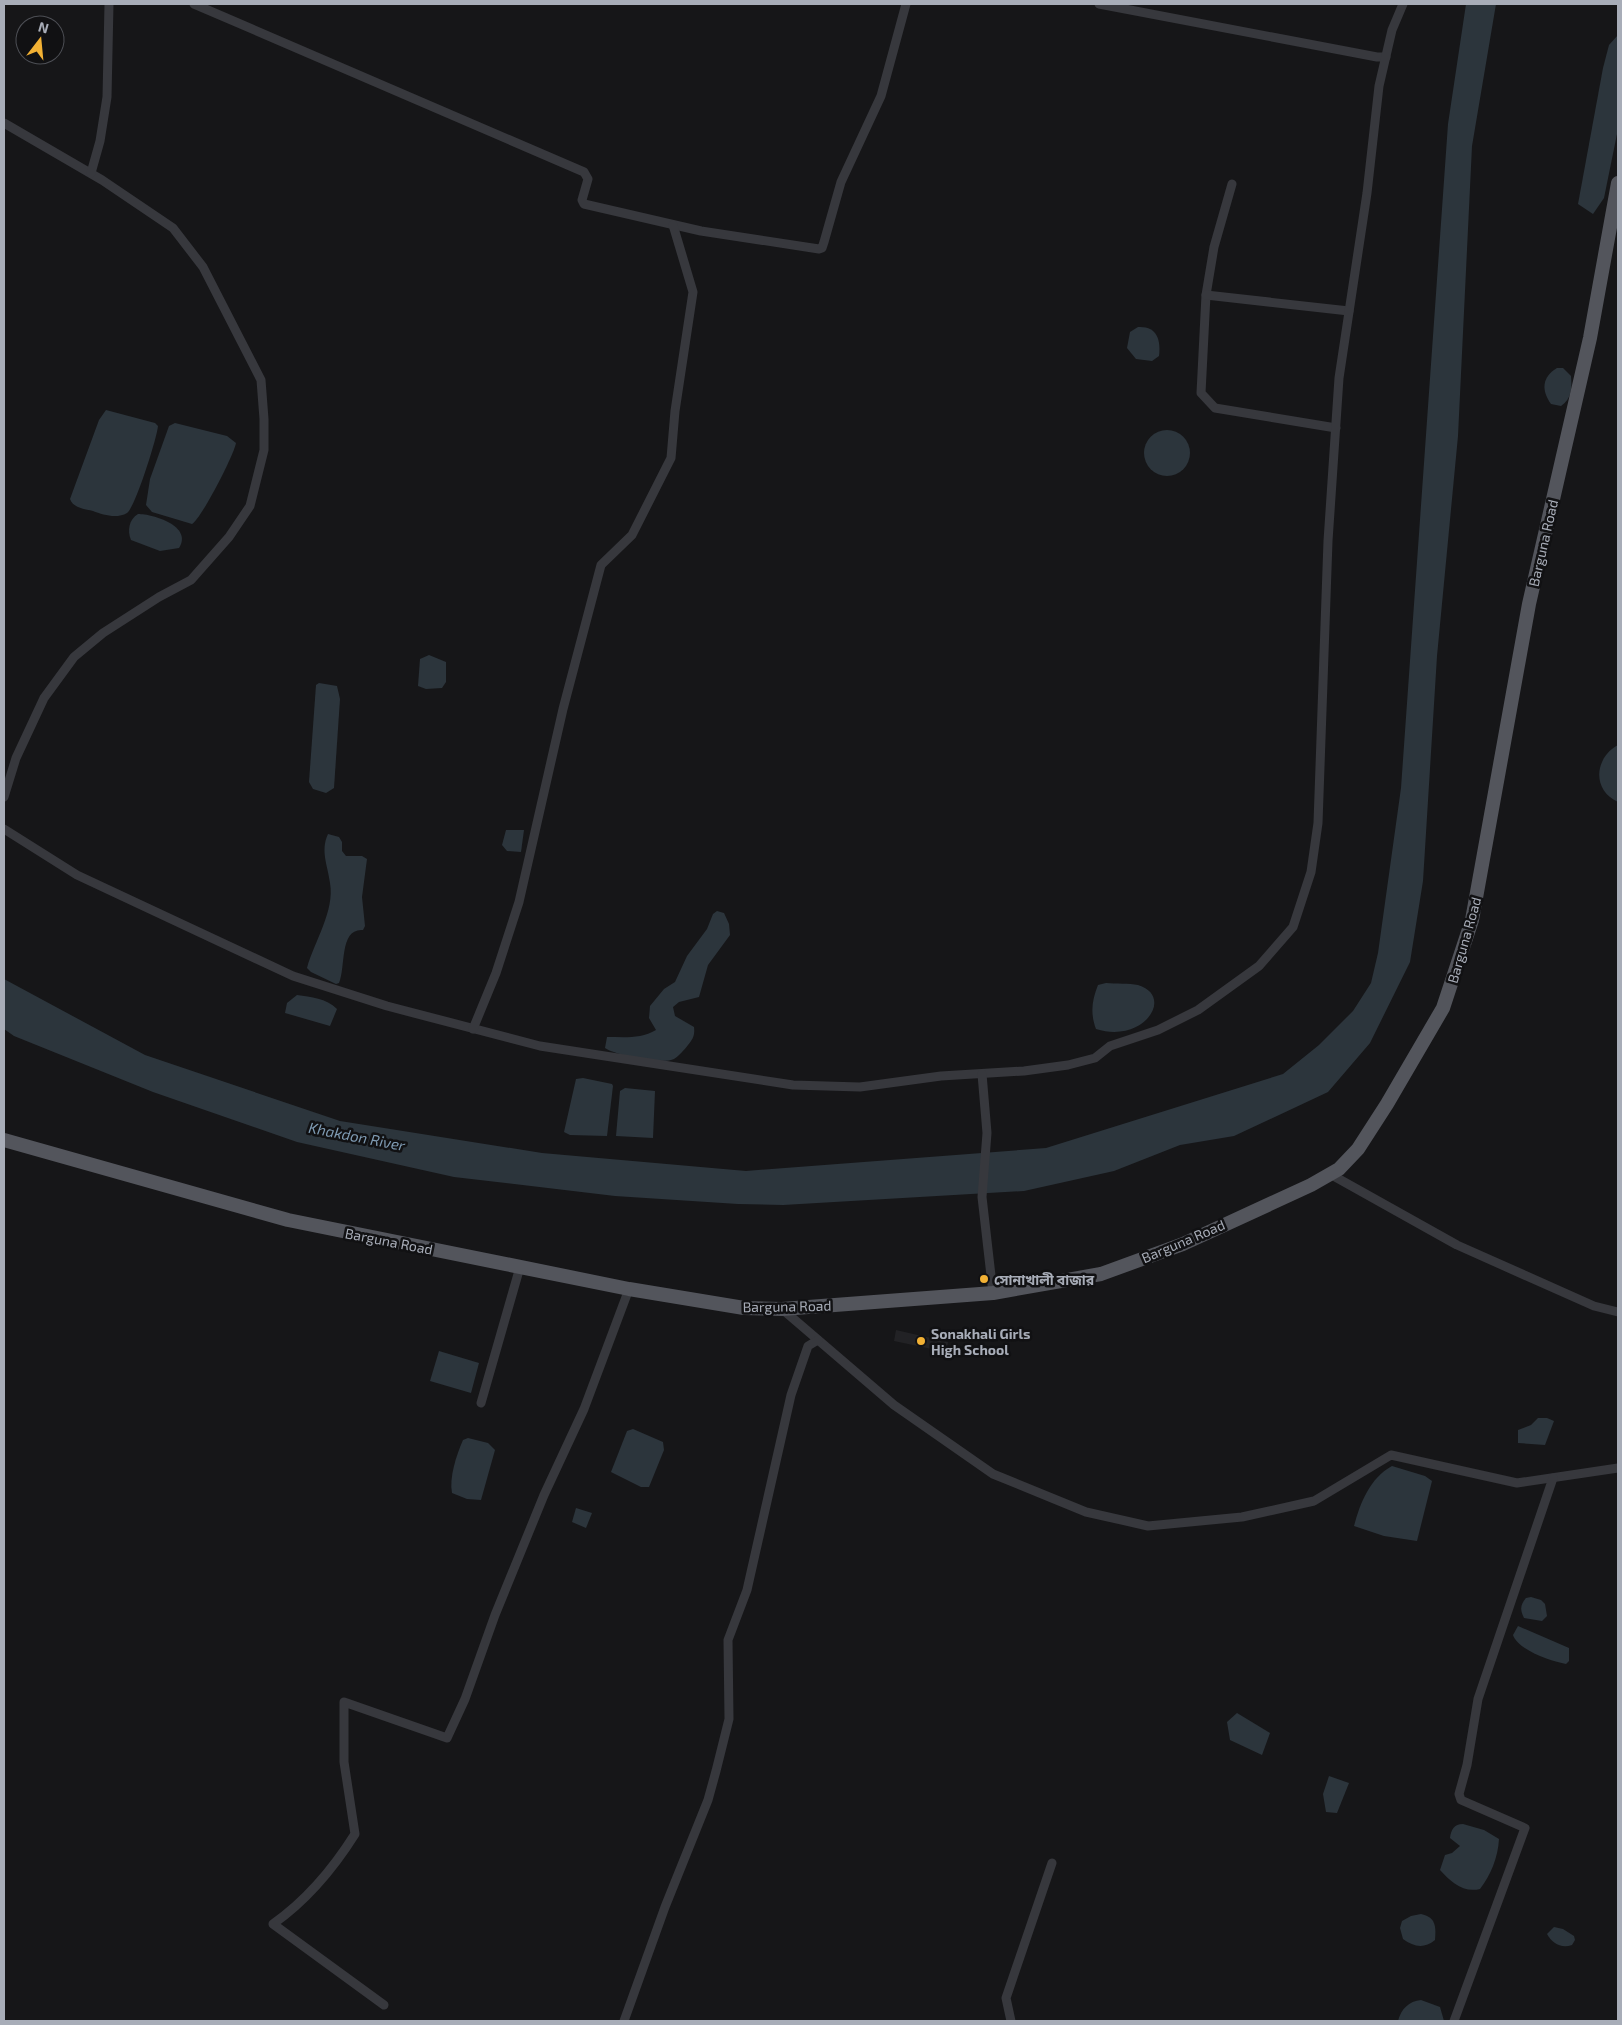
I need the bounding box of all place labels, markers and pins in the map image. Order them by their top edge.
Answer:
place label: সোনাখালী বাজার [994,1271,1095,1288]
marker: সোনাখালী বাজার [978,1273,990,1285]
place label: Sonakhali Girls High School [931,1325,1031,1358]
marker: Sonakhali Girls High School [915,1335,927,1347]

